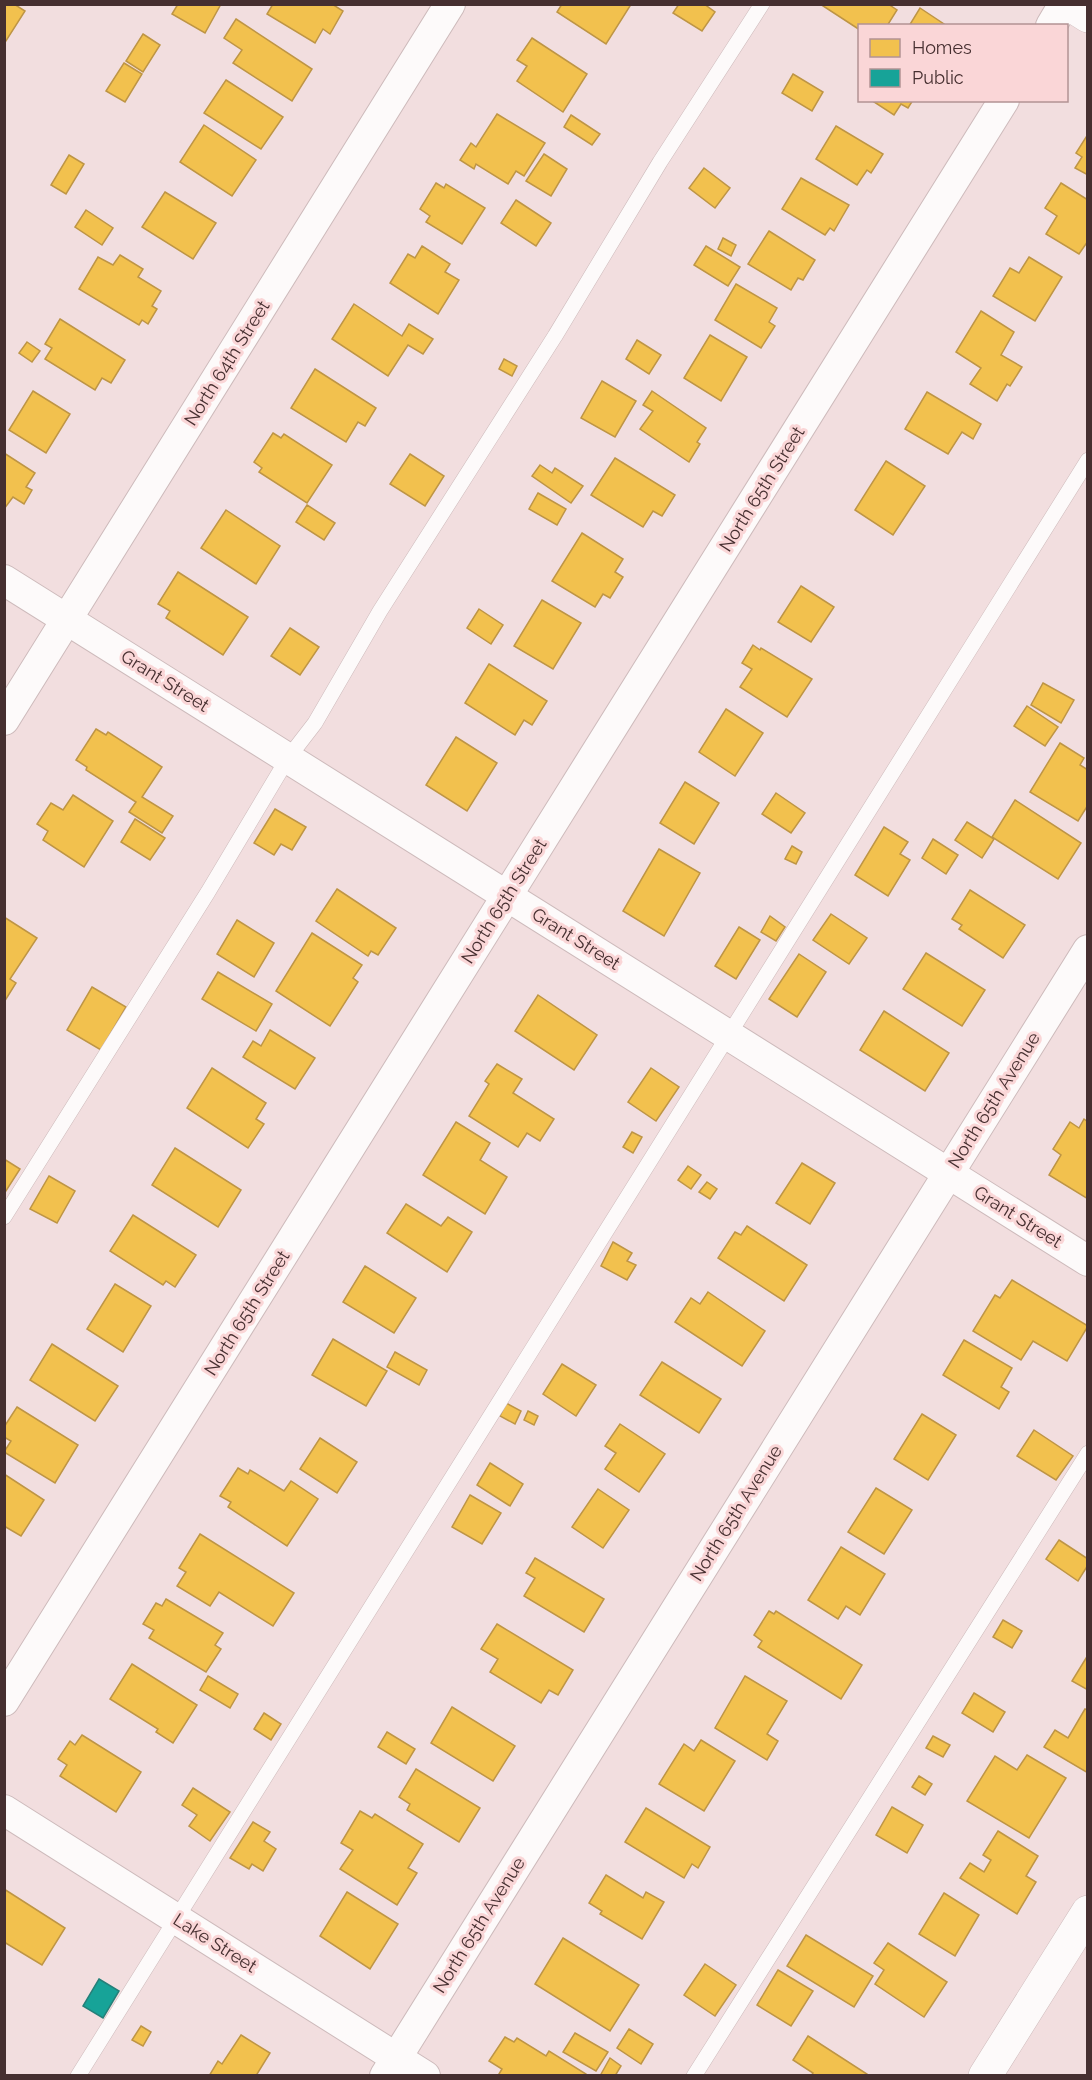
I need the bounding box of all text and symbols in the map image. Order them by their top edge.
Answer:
legend [858,24,1068,102]
text: Homes [912,37,972,58]
text: Public [912,67,964,88]
street label: North 64th Street [180,296,274,429]
street label: North 65th Street [715,422,809,555]
street label: Grant Street [117,645,213,716]
street label: North 65th Street [457,834,551,967]
street label: Grant Street [528,903,624,974]
street label: North 65th Avenue [943,1028,1044,1172]
street label: Grant Street [970,1181,1066,1252]
street label: North 65th Street [200,1246,294,1379]
street label: North 65th Avenue [685,1441,786,1585]
street label: North 65th Avenue [428,1853,529,1997]
street label: Lake Street [170,1909,261,1976]

